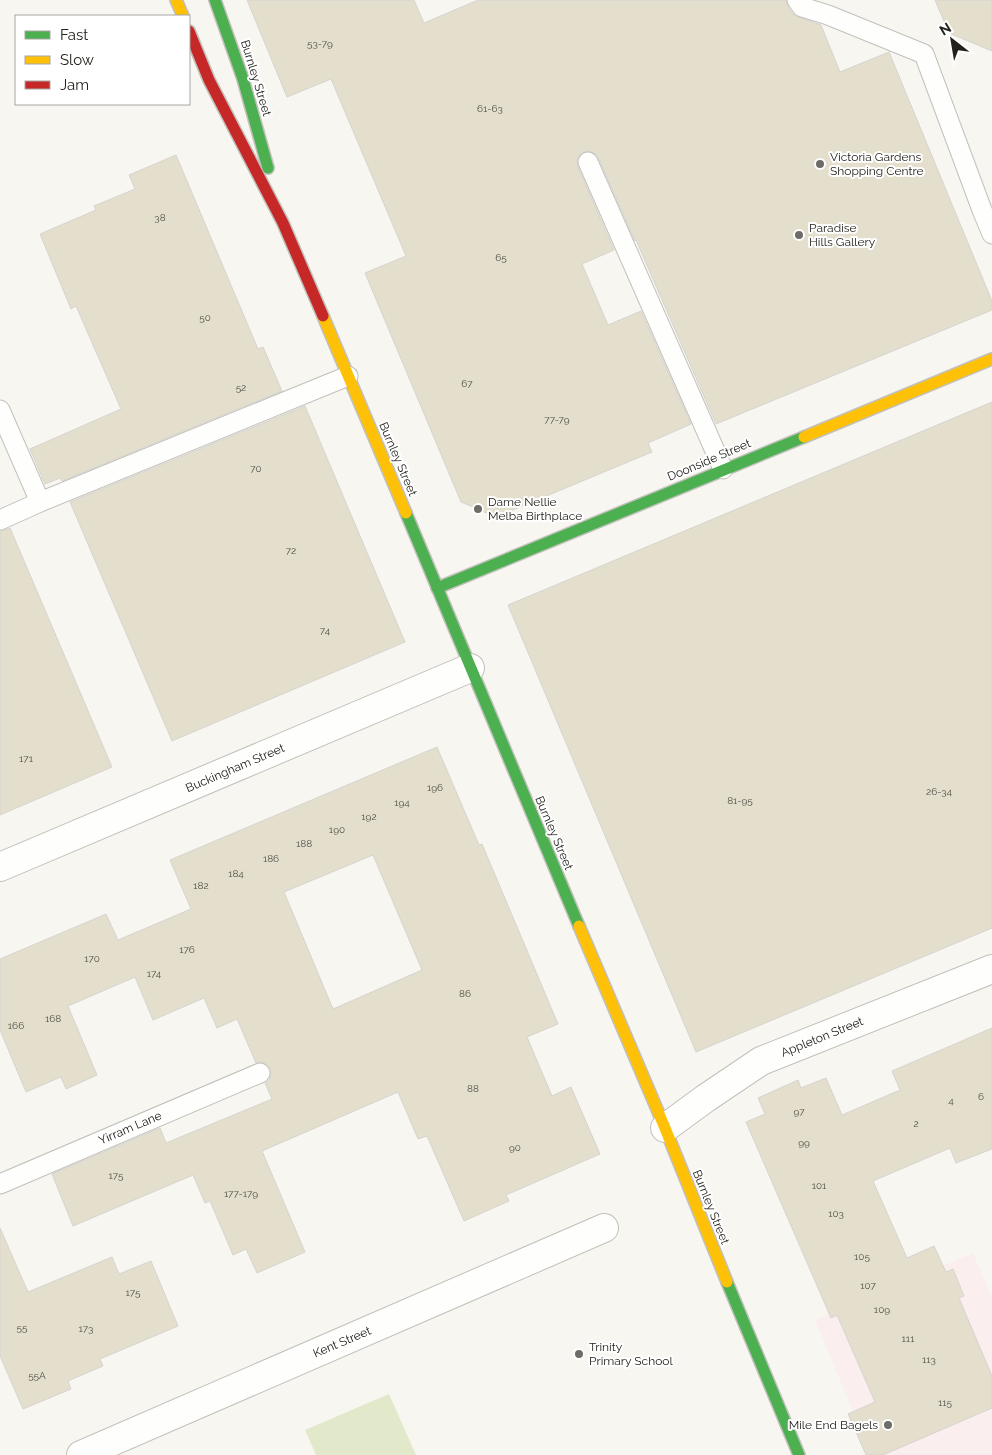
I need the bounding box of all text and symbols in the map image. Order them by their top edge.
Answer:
legend [15,15,190,105]
north arrow [927,15,977,65]
text: N [937,19,954,38]
text: Fast [60,26,88,44]
street label: Burnley Street [238,38,274,118]
house number: 53-79 [307,38,333,49]
text: Slow [60,51,94,69]
text: Jam [60,76,89,94]
house number: 61-63 [477,103,503,114]
place label: Victoria Gardens Shopping Centre [830,150,924,178]
marker: Victoria Gardens Shopping Centre [814,158,826,170]
house number: 38 [154,212,166,223]
place label: Paradise Hills Gallery [809,221,876,249]
marker: Paradise Hills Gallery [793,229,805,241]
house number: 65 [495,252,507,263]
house number: 50 [199,312,211,323]
house number: 67 [461,378,473,389]
house number: 52 [236,382,246,393]
house number: 77-79 [544,414,570,425]
street label: Burnley Street [376,420,420,498]
street label: Doonside Street [665,436,753,484]
house number: 70 [250,463,262,474]
place label: Dame Nellie Melba Birthplace [488,495,582,523]
marker: Dame Nellie Melba Birthplace [472,503,484,515]
house number: 72 [286,545,296,556]
house number: 74 [320,625,331,636]
street label: Buckingham Street [183,741,287,795]
house number: 171 [19,753,34,764]
house number: 196 [427,782,443,793]
house number: 26-34 [926,786,952,797]
street label: Burnley Street [532,794,576,872]
house number: 81-95 [727,795,753,806]
house number: 194 [394,797,410,808]
house number: 192 [361,811,377,822]
house number: 190 [329,824,345,835]
house number: 188 [296,838,312,849]
house number: 186 [263,853,279,864]
house number: 184 [228,868,244,879]
house number: 182 [193,880,209,891]
house number: 176 [179,944,195,955]
house number: 170 [84,953,100,964]
house number: 174 [147,968,162,979]
house number: 86 [459,988,471,999]
house number: 168 [45,1013,61,1024]
street label: Appleton Street [779,1014,865,1060]
house number: 166 [8,1020,24,1031]
house number: 88 [467,1083,479,1094]
house number: 6 [978,1091,984,1102]
house number: 4 [948,1095,954,1106]
house number: 97 [793,1106,805,1117]
street label: Yirram Lane [96,1108,164,1148]
house number: 2 [913,1118,919,1129]
house number: 99 [798,1137,810,1148]
house number: 90 [509,1142,521,1153]
street label: Burnley Street [690,1168,732,1246]
house number: 175 [109,1170,124,1181]
house number: 101 [812,1180,827,1191]
house number: 177-179 [224,1188,258,1199]
house number: 103 [828,1208,844,1219]
house number: 105 [854,1251,870,1262]
house number: 107 [860,1280,876,1291]
house number: 175 [126,1287,141,1298]
house number: 109 [874,1304,890,1315]
house number: 55 [17,1322,28,1333]
house number: 173 [79,1323,93,1334]
street label: Kent Street [311,1324,373,1360]
house number: 111 [902,1333,915,1344]
place label: Trinity Primary School [589,1340,673,1368]
marker: Trinity Primary School [573,1348,585,1360]
house number: 113 [922,1354,936,1365]
house number: 55A [28,1370,46,1381]
house number: 115 [938,1397,953,1408]
place label: Mile End Bagels [789,1418,878,1432]
marker: Mile End Bagels [882,1419,894,1431]

